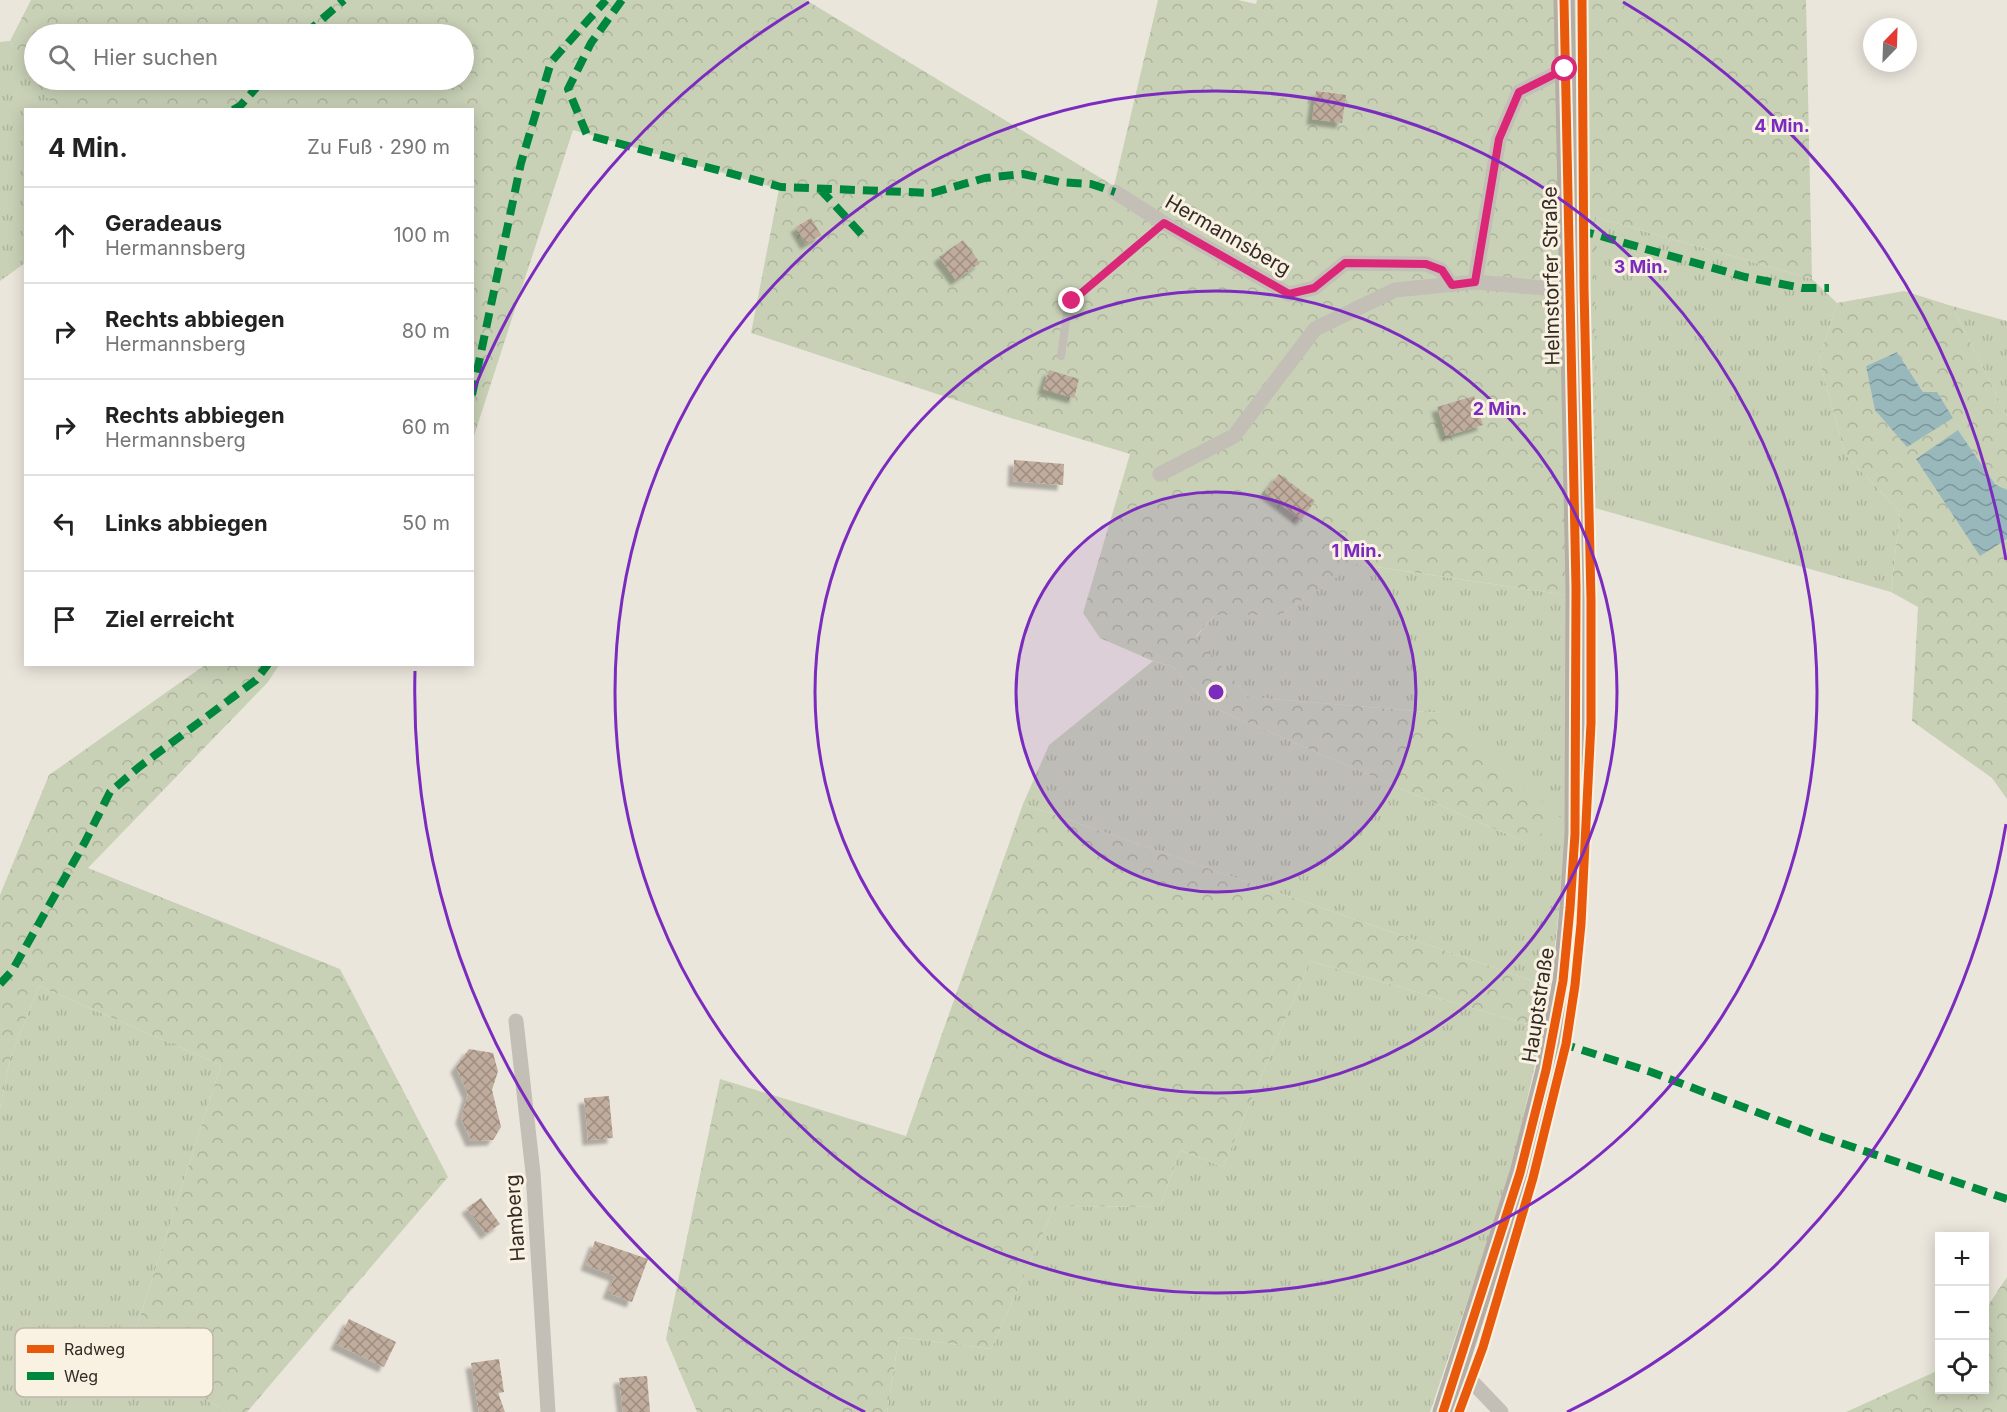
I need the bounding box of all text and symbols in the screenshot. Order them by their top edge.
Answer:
north arrow [1863,18,1917,72]
search box [24,24,474,90]
icon: search [45,41,78,74]
text: Hier suchen [93,44,218,70]
route start [1551,55,1577,81]
text: 4 Min. [1754,115,1810,136]
text: 4 Min. [48,132,128,163]
text: Zu Fuß · 290 m [307,135,450,159]
street label: Helmstorfer Straße [1537,186,1565,366]
street label: Hermannsberg [1161,189,1295,281]
text: Geradeaus [105,210,222,236]
icon: ahead [48,219,81,252]
text: 100 m [393,223,450,247]
text: Hermannsberg [105,236,246,260]
text: 3 Min. [1614,256,1668,277]
route end [1058,287,1084,313]
text: Rechts abbiegen [105,306,285,332]
icon: right [48,315,81,348]
text: 80 m [402,319,450,343]
text: Hermannsberg [105,332,246,356]
text: 2 Min. [1473,398,1527,419]
text: Rechts abbiegen [105,402,285,428]
icon: right [48,411,81,444]
text: 60 m [402,415,450,439]
text: Hermannsberg [105,428,246,452]
icon: left [48,507,81,540]
text: Links abbiegen [105,510,268,536]
text: 50 m [402,511,450,535]
text: 1 Min. [1332,540,1382,561]
icon: arrive [48,603,81,636]
text: Ziel erreicht [105,606,234,632]
centre of rings [1206,682,1226,702]
street label: Hauptstraße [1517,946,1559,1064]
street label: Hamberg [500,1174,530,1262]
map controls [1935,1232,1989,1394]
button: + [1935,1232,1989,1286]
button: − [1935,1286,1989,1340]
legend [15,1328,213,1397]
text: Radweg [64,1339,125,1359]
button: locate [1935,1340,1989,1394]
text: Weg [64,1366,98,1386]

